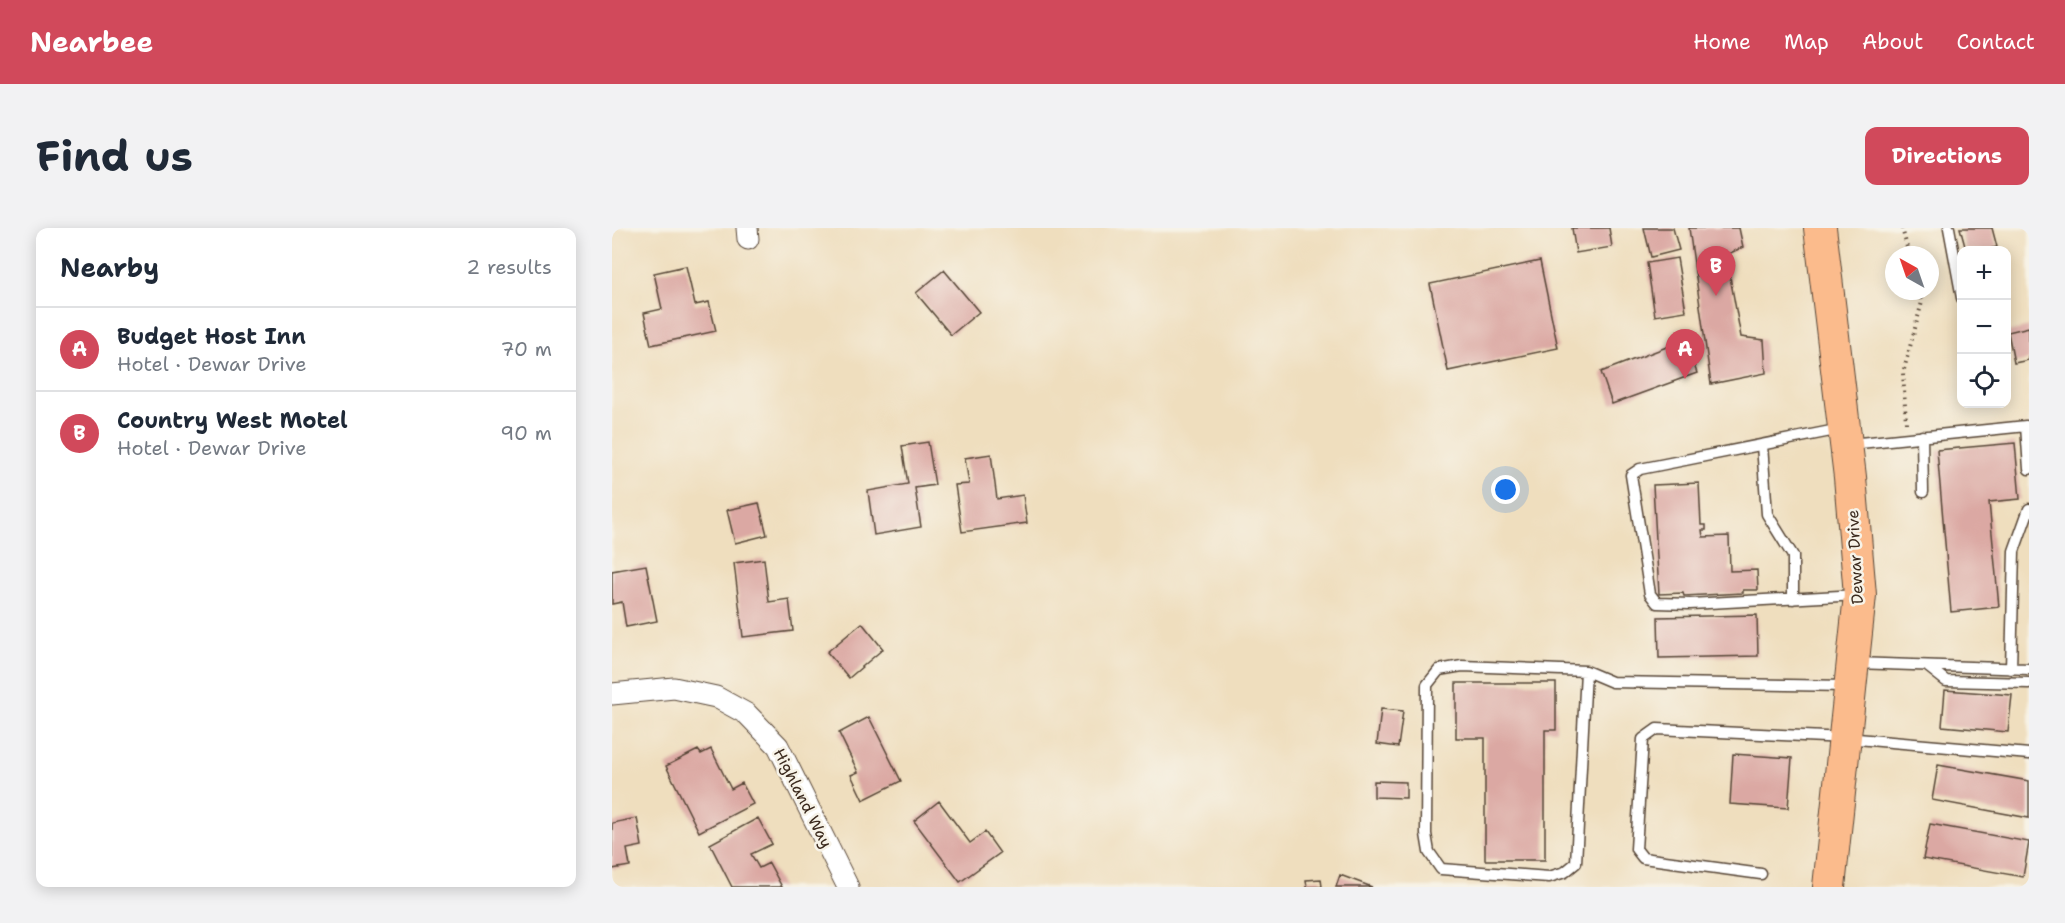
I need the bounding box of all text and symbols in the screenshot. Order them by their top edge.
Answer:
text: Nearbee [30,23,153,61]
text: Home [1693,28,1751,56]
text: Map [1784,28,1829,56]
text: About [1862,28,1923,56]
text: Contact [1956,28,2035,56]
button: Directions [1865,127,2029,185]
text: Find us [36,128,193,184]
north arrow [1885,246,1939,300]
map controls [1957,246,2011,408]
button: + [1957,246,2011,300]
pin: B [1696,247,1736,296]
text: Nearby [60,250,159,285]
text: 2 results [466,254,552,280]
button: − [1957,300,2011,354]
text: Budget Host Inn [117,322,306,351]
pin: A [1666,330,1704,379]
text: A [72,336,87,362]
text: 70 m [500,336,552,362]
text: Hotel · Dewar Drive [117,351,307,377]
button: locate [1957,354,2011,408]
text: Country West Motel [117,406,348,435]
text: B [73,420,86,446]
text: 90 m [500,420,552,446]
text: Hotel · Dewar Drive [117,435,307,461]
your location [1491,475,1520,504]
street label: Dewar Drive [1842,509,1868,605]
street label: Highland Way [769,745,837,851]

